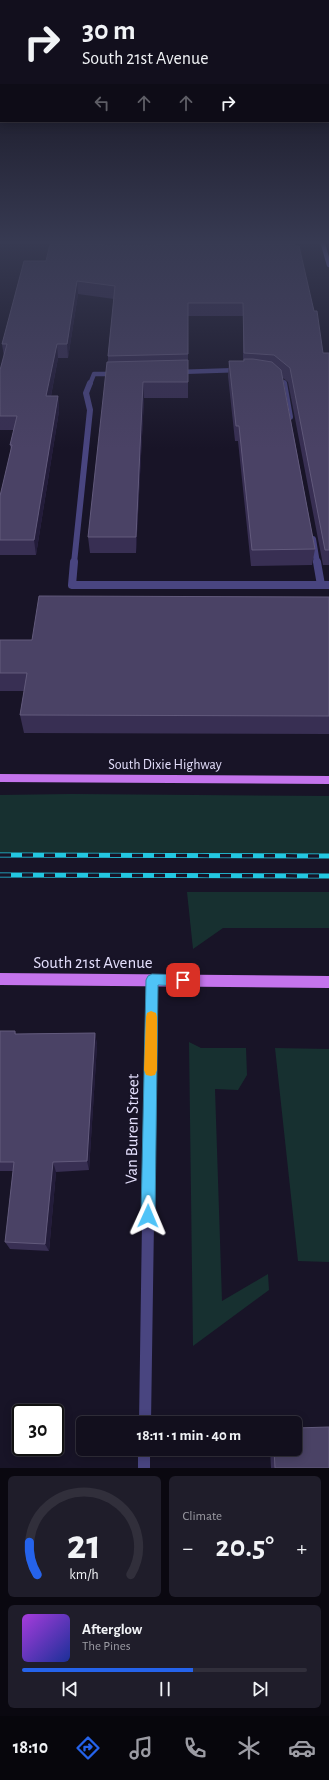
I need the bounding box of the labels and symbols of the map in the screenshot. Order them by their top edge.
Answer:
street label: South Dixie Highway [108,758,222,772]
street label: South 21st Avenue [33,954,153,971]
pin [166,963,200,997]
street label: Van Buren Street [123,1073,141,1184]
position arrow [127,1195,169,1237]
speed limit sign: 30 [12,1404,64,1456]

